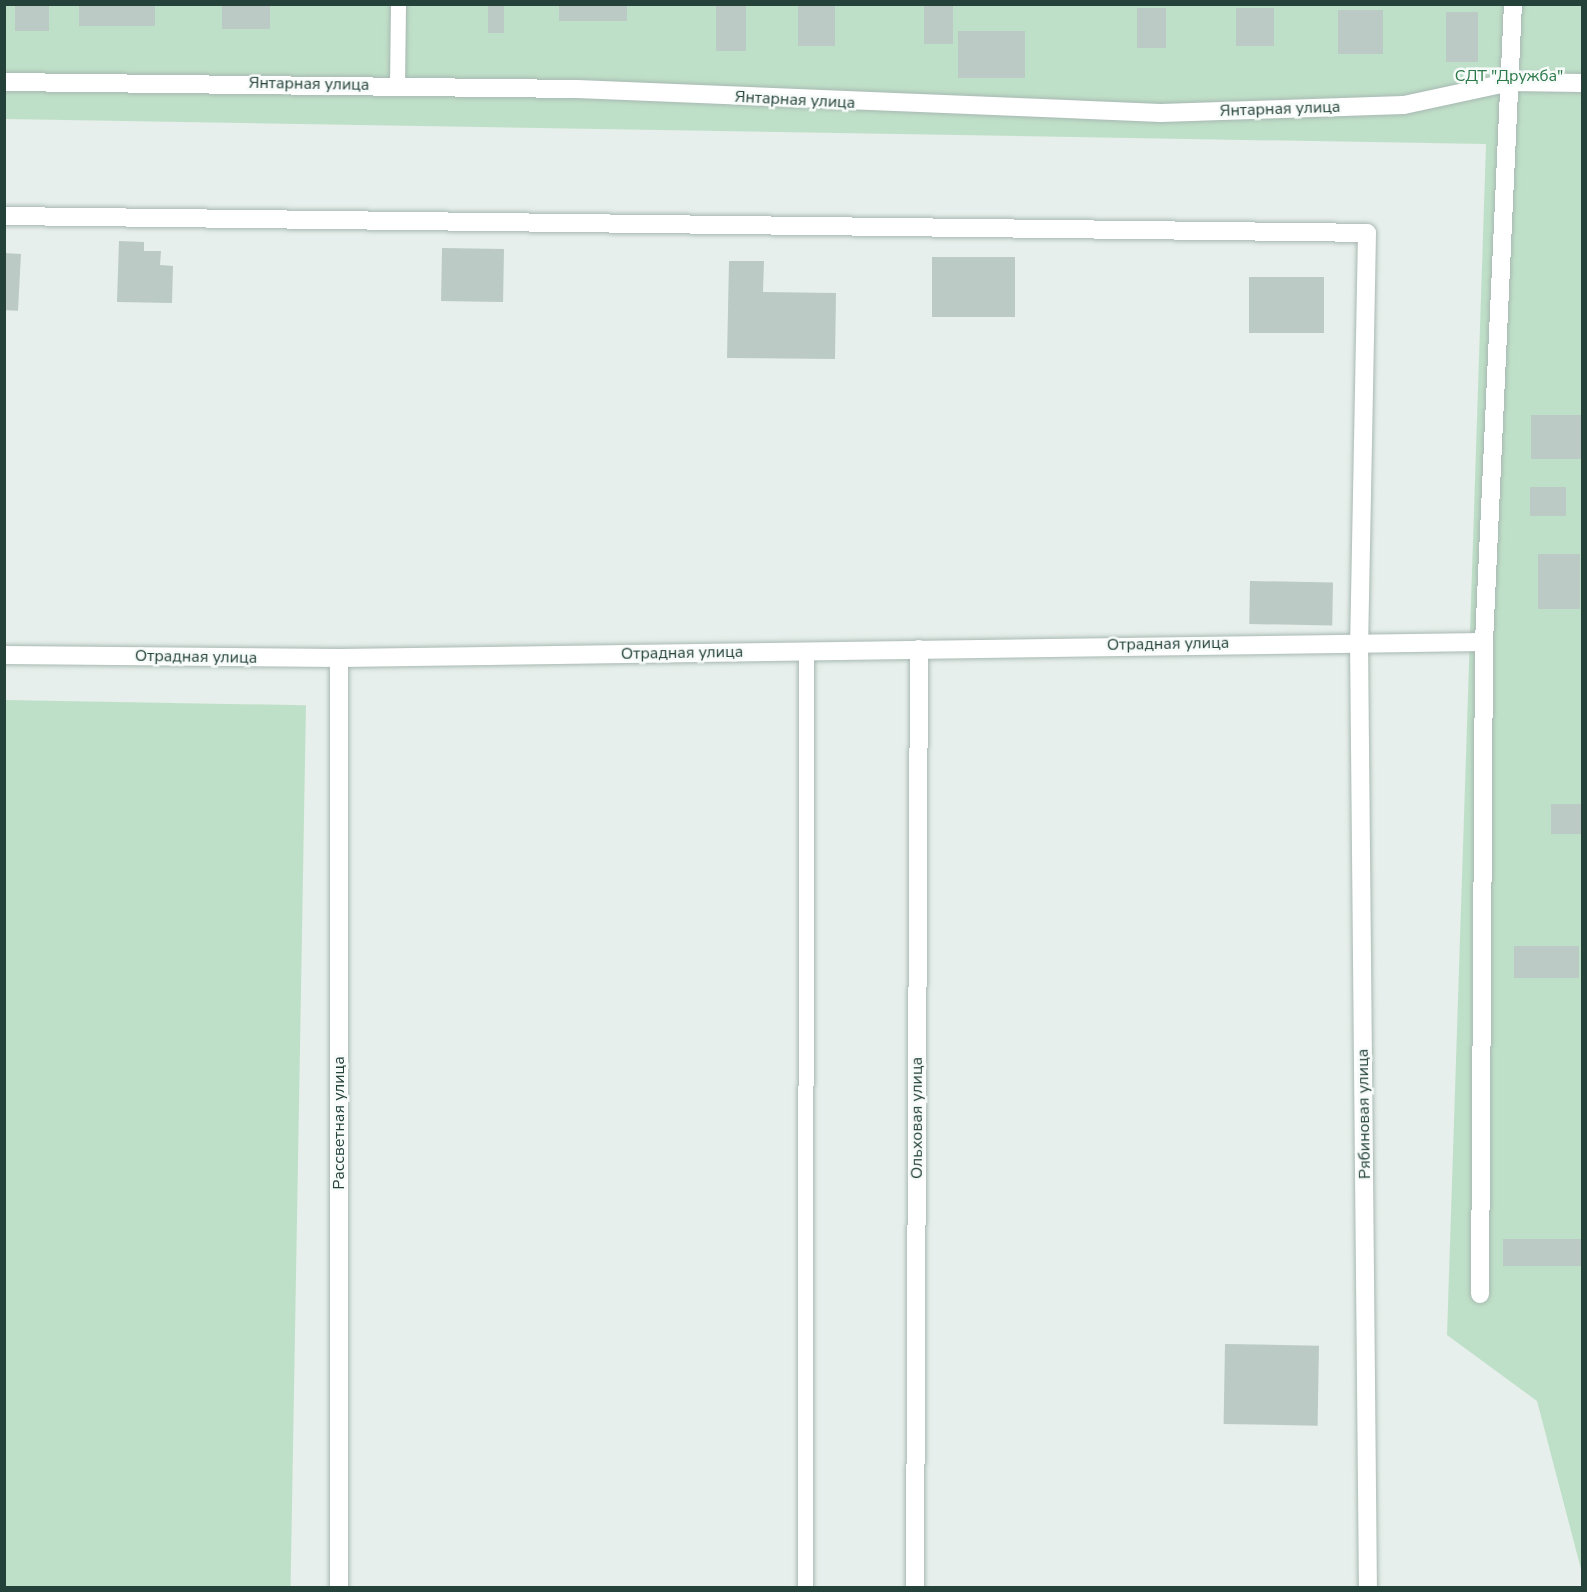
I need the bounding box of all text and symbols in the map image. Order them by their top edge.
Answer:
park label: СДТ "Дружба" [1455,66,1563,86]
street label: Янтарная улица [248,73,370,95]
street label: Янтарная улица [734,87,856,113]
street label: Янтарная улица [1219,97,1341,121]
street label: Отрадная улица [1107,633,1229,655]
street label: Отрадная улица [621,642,743,664]
street label: Отрадная улица [135,646,257,668]
street label: Рябиновая улица [1353,1049,1375,1179]
street label: Рассветная улица [329,1056,349,1190]
street label: Ольховая улица [907,1057,927,1179]

